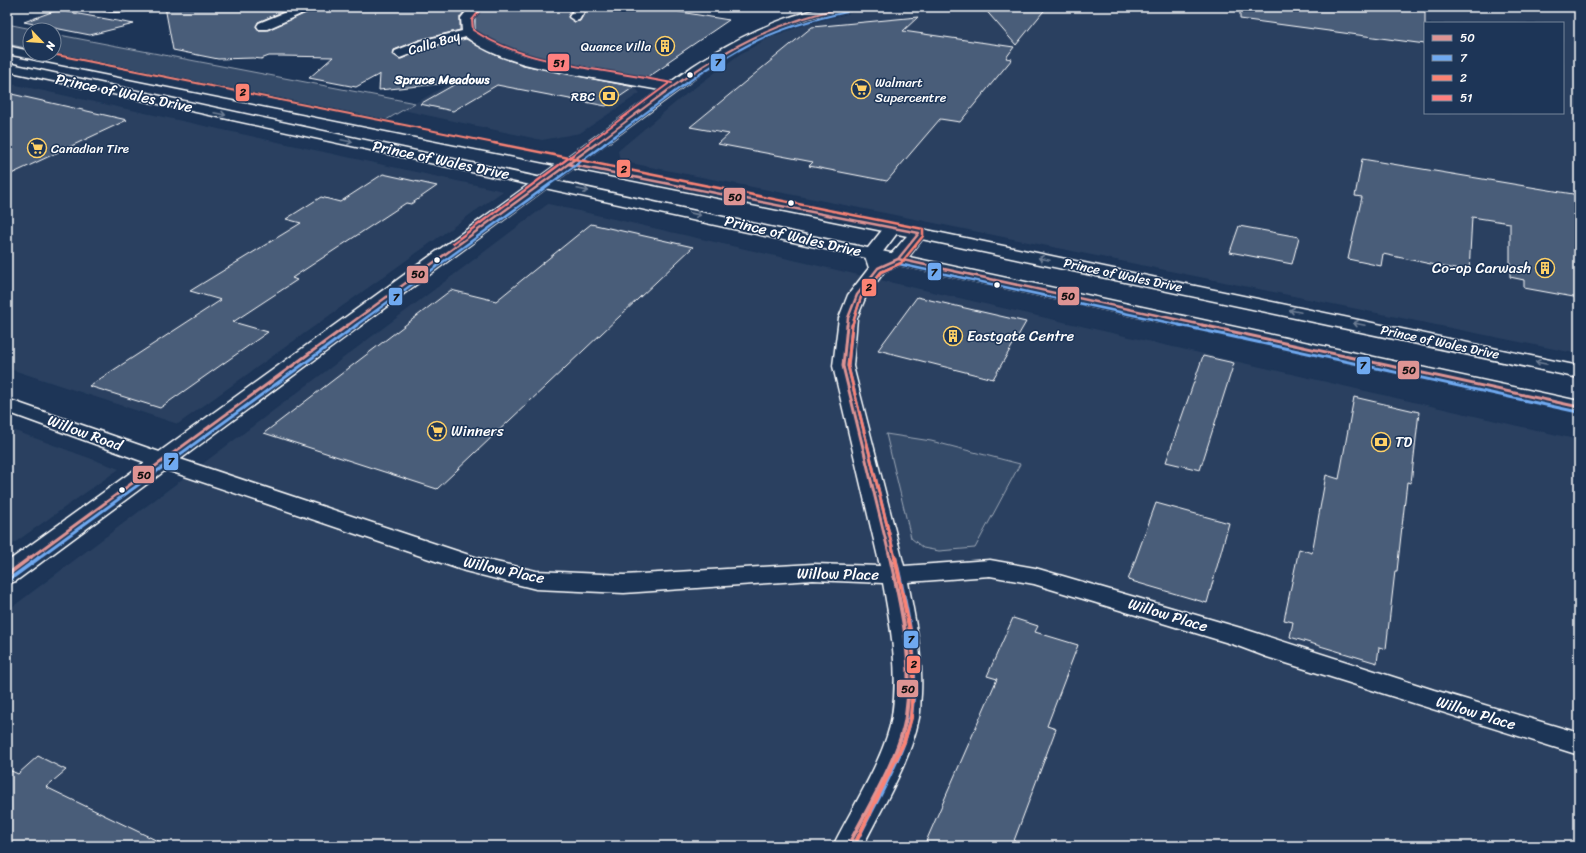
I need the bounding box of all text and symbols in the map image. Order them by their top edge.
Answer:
north arrow [22,22,62,62]
legend [1424,22,1564,114]
street label: Calla Bay [405,24,463,62]
text: 50 [1460,27,1475,49]
place label: Quance Villa [581,35,651,58]
building icon: Quance Villa [654,35,676,57]
text: N [40,38,61,54]
text: 7 [1460,47,1468,69]
line badge: 51 [547,53,570,72]
line badge: 7 [710,53,726,72]
text: 7 [715,53,723,72]
text: 51 [553,54,565,73]
street label: Prince of Wales Drive [53,66,195,120]
text: 2 [1460,67,1467,89]
district label: Spruce Meadows [393,68,490,91]
unlabelled marker [685,70,695,80]
place label: Walmart Supercentre [875,71,947,109]
supermarket icon: Walmart Supercentre [850,78,872,100]
line badge: 2 [235,83,250,102]
text: 2 [239,83,247,102]
place label: RBC [571,85,595,108]
bank icon: RBC [598,85,620,107]
text: 51 [1460,87,1472,109]
one-way arrow [213,110,226,118]
street label: Prince of Wales Drive [370,133,512,187]
supermarket icon: Canadian Tire [26,137,48,159]
place label: Canadian Tire [51,137,129,160]
one-way arrow [341,137,354,145]
line badge: 2 [616,159,631,178]
text: 2 [620,160,628,179]
one-way arrow [576,186,589,194]
line badge: 50 [723,187,746,206]
text: 50 [728,188,742,207]
unlabelled marker [786,198,796,208]
street label: Prince of Wales Drive [722,208,864,264]
one-way arrow [688,210,701,218]
street label: Prince of Wales Drive [1061,251,1185,299]
unlabelled marker [432,255,442,265]
one-way arrow [1038,255,1051,263]
place label: Co-op Carwash [1432,255,1531,281]
building icon: Co-op Carwash [1534,257,1556,279]
line badge: 7 [927,262,942,281]
text: 7 [931,263,939,282]
line badge: 50 [406,265,429,284]
text: 50 [411,265,425,284]
line badge: 2 [861,278,877,297]
text: 2 [865,278,873,297]
unlabelled marker [992,280,1002,290]
line badge: 50 [1057,286,1080,306]
line badge: 7 [388,287,403,306]
text: 50 [1061,287,1075,306]
text: 7 [393,288,401,307]
one-way arrow [1289,306,1302,314]
street label: Prince of Wales Drive [1378,318,1502,366]
one-way arrow [1353,320,1366,328]
place label: Eastgate Centre [967,323,1074,349]
building icon: Eastgate Centre [942,325,964,347]
line badge: 7 [1356,356,1371,375]
text: 7 [1360,356,1368,375]
one-way arrow [1535,359,1548,367]
line badge: 50 [1397,360,1420,380]
text: 50 [1402,361,1416,380]
street label: Willow Road [44,407,127,459]
place label: Winners [451,418,504,444]
supermarket icon: Winners [426,420,448,442]
place label: TD [1395,429,1412,455]
bank icon: TD [1370,431,1392,453]
line badge: 7 [163,452,179,471]
text: 7 [168,452,176,471]
line badge: 50 [132,465,155,484]
text: 50 [137,466,151,485]
unlabelled marker [117,485,127,495]
street label: Willow Place [461,549,547,591]
street label: Willow Place [797,560,880,588]
street label: Willow Place [1125,591,1211,640]
line badge: 7 [903,630,919,649]
text: 7 [908,630,916,649]
line badge: 2 [906,655,921,674]
text: 2 [910,655,918,674]
line badge: 50 [896,679,919,698]
text: 50 [901,680,915,699]
street label: Willow Place [1433,689,1519,738]

